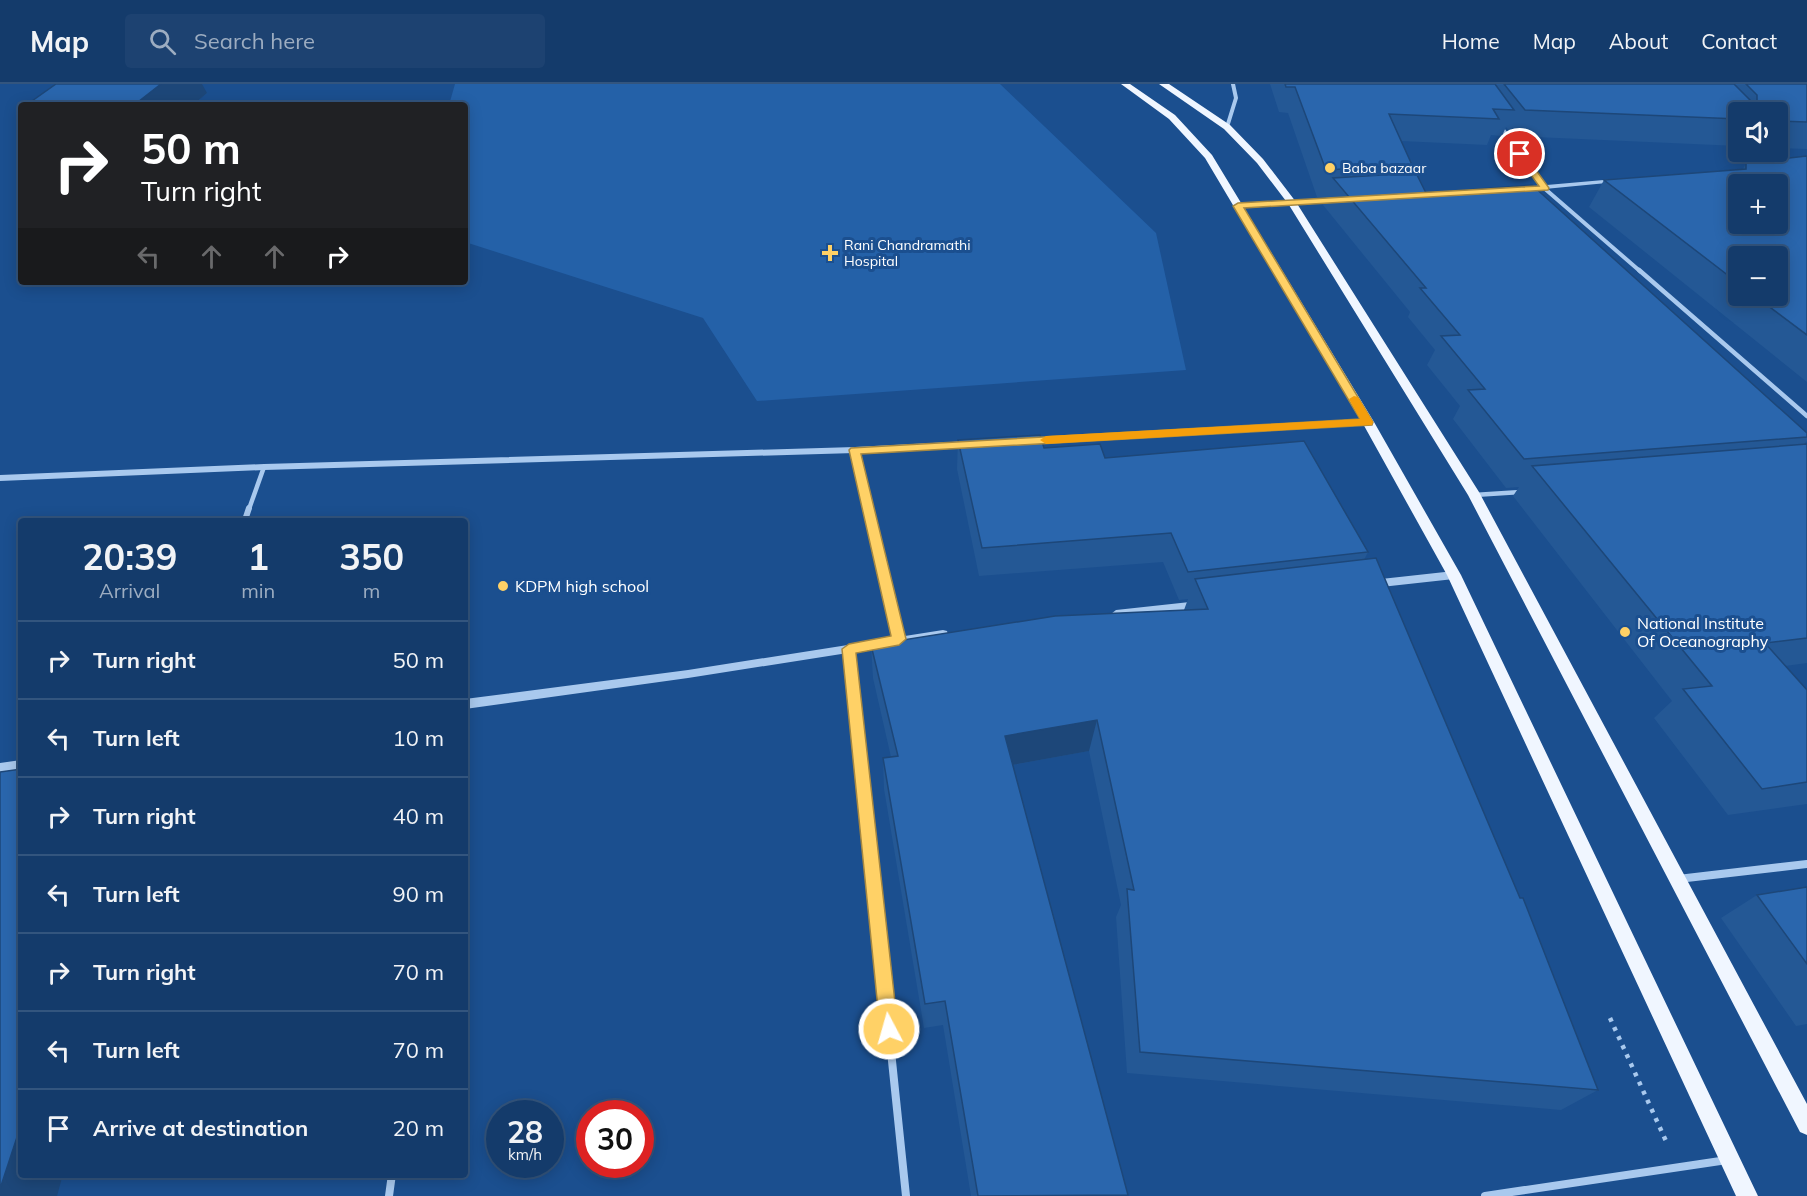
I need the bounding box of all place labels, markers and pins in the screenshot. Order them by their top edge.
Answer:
pin [1494,128,1545,179]
place label: Baba bazaar [1342,159,1427,177]
marker: Baba bazaar [1323,161,1337,175]
place label: Rani Chandramathi Hospital [844,236,971,270]
marker: Rani Chandramathi Hospital [821,244,839,262]
place label: KDPM high school [515,576,649,596]
marker: KDPM high school [496,579,510,593]
place label: National Institute Of Oceanography [1637,613,1769,651]
marker: National Institute Of Oceanography [1618,625,1632,639]

